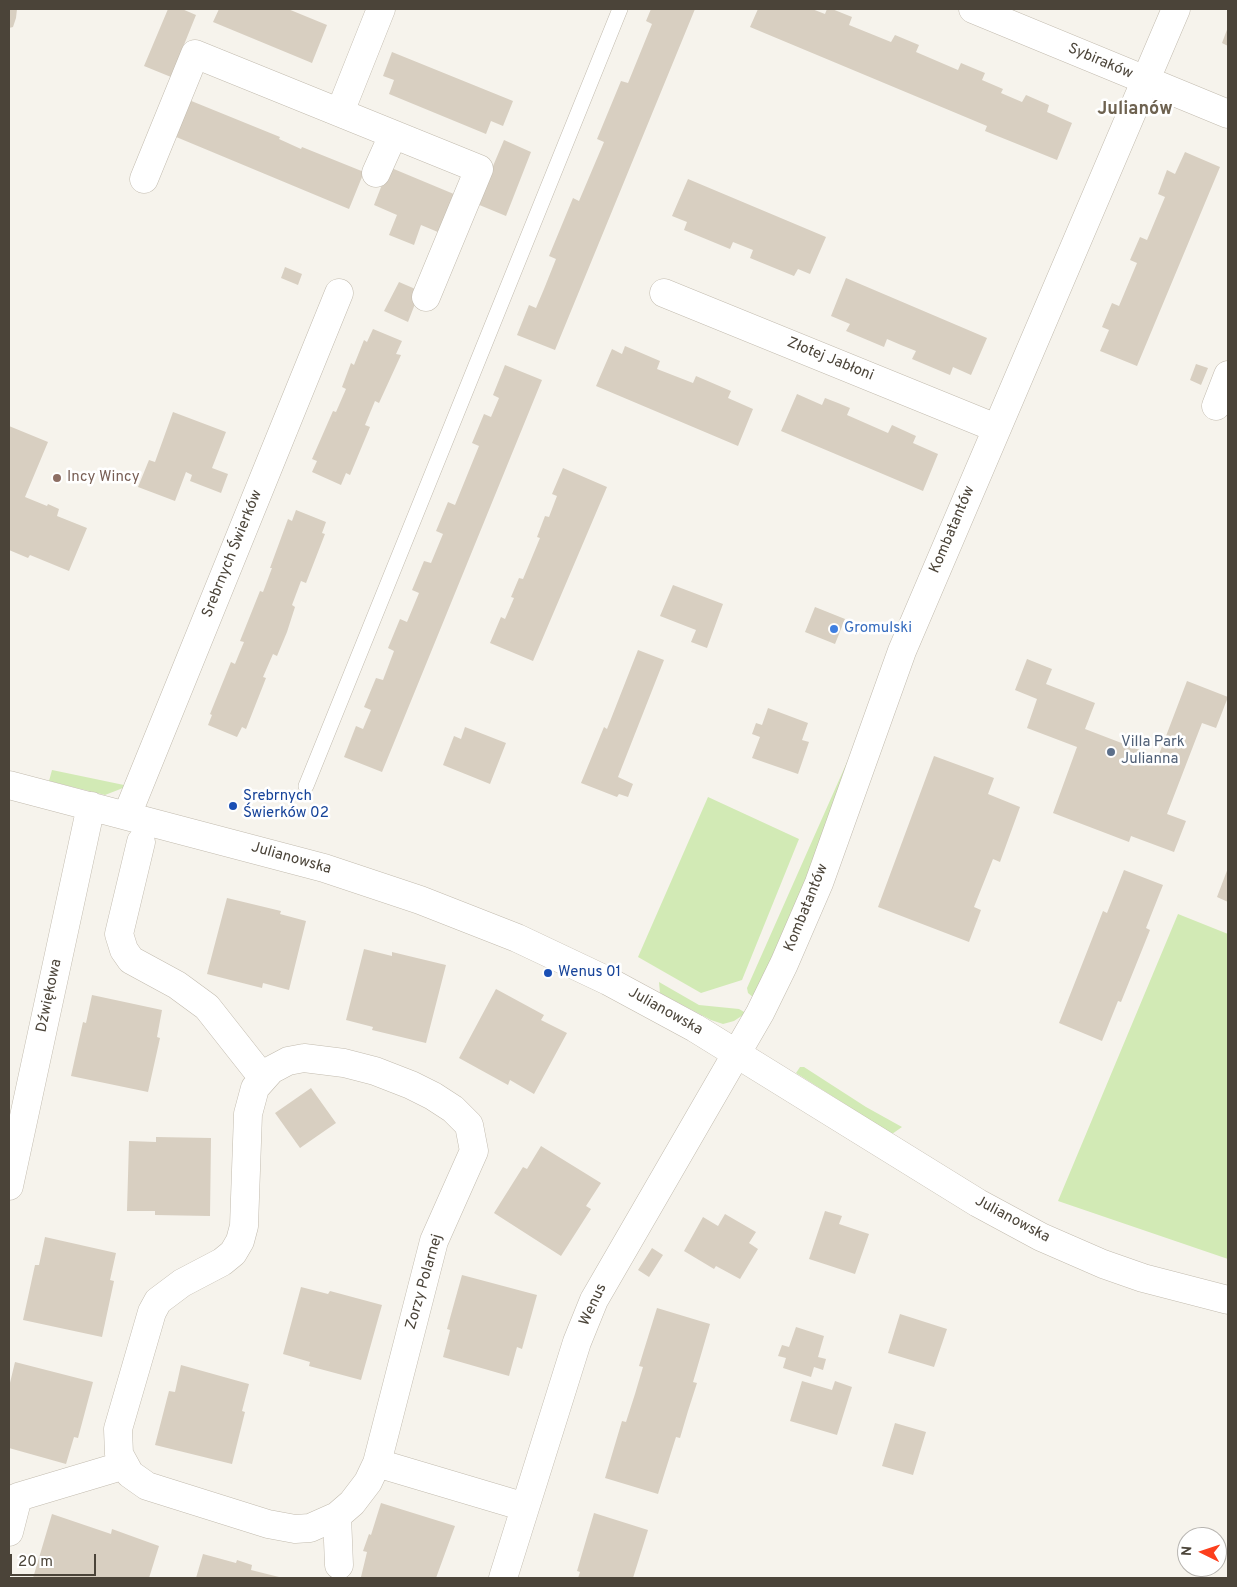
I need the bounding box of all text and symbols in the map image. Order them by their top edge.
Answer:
street label: Sybiraków [1065,40,1135,84]
district label: Julianów [1097,99,1173,121]
street label: Złotej Jabłoni [784,334,876,386]
place label: Incy Wincy [67,469,140,487]
marker: Incy Wincy [51,472,63,484]
street label: Kombatantów [926,484,980,576]
street label: Srebrnych Świerków [199,488,267,620]
place label: Gromulski [844,620,912,638]
marker: Gromulski [828,623,840,635]
place label: Villa Park Julianna [1121,734,1185,769]
marker: Villa Park Julianna [1105,746,1117,758]
place label: Srebrnych Świerków 02 [243,788,329,823]
marker: Srebrnych Świerków 02 [227,800,239,812]
street label: Julianowska [249,839,333,879]
street label: Kombatantów [781,861,833,955]
street label: Dźwiękowa [33,958,67,1034]
place label: Wenus 01 [558,964,621,982]
marker: Wenus 01 [542,967,554,979]
street label: Julianowska [625,984,705,1040]
street label: Julianowska [971,1193,1053,1247]
street label: Zorzy Polarnej [403,1232,447,1332]
street label: Wenus [576,1281,612,1329]
north arrow [1177,1527,1227,1577]
scale bar [12,1544,99,1576]
text: N [1179,1545,1196,1557]
text: 20 m [18,1553,53,1572]

